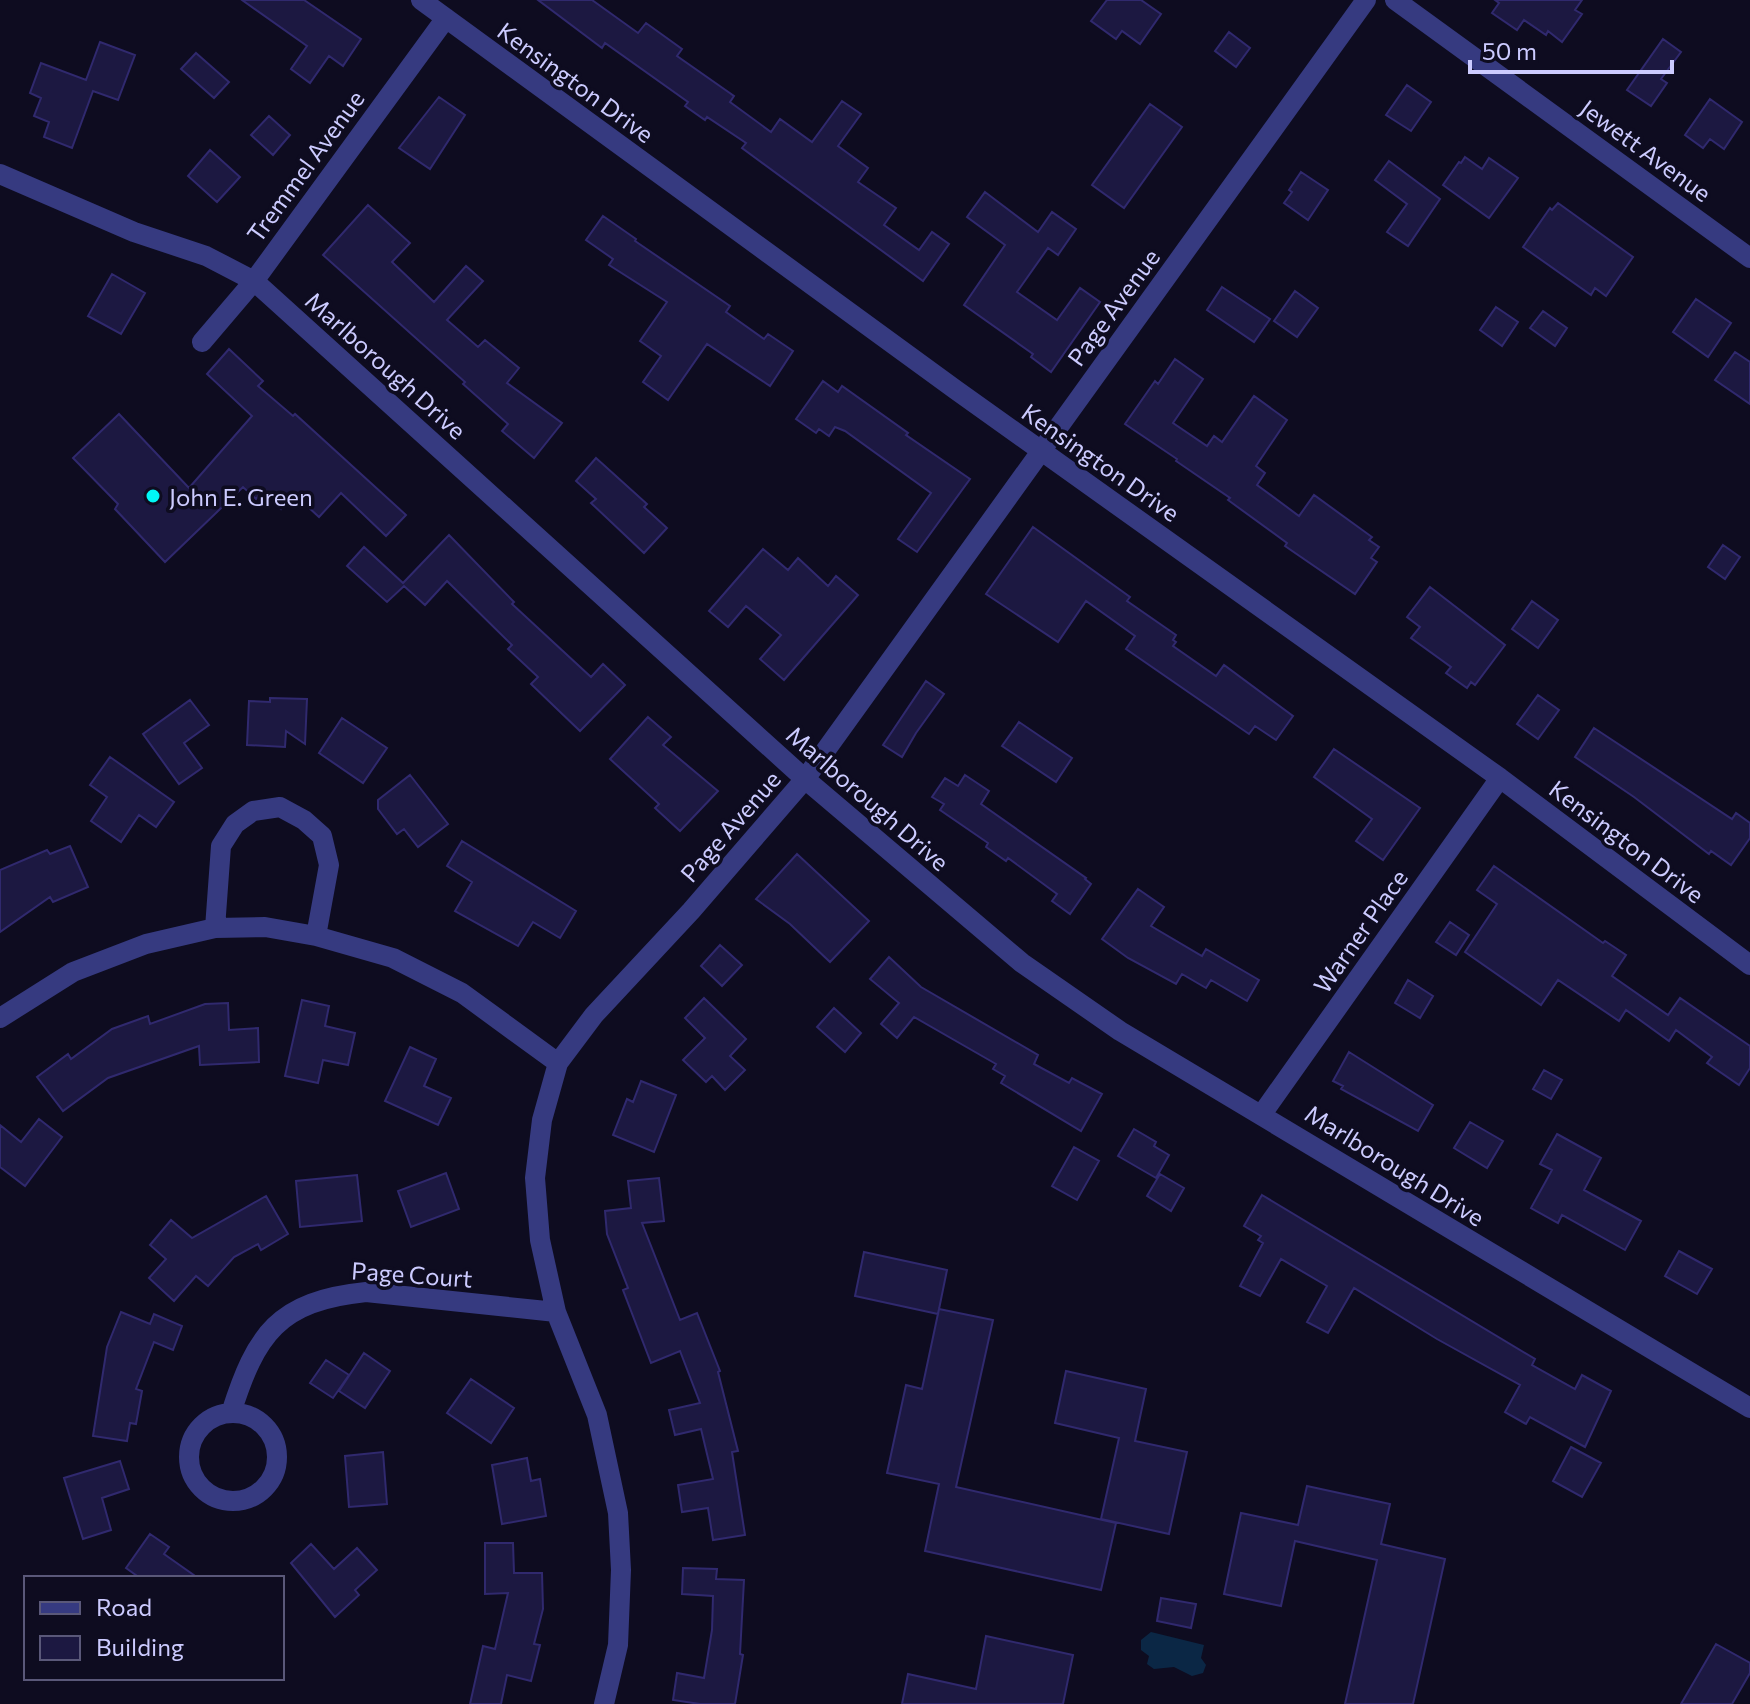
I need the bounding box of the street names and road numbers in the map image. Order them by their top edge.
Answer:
street label: Kensington Drive [492,16,660,148]
street label: Tremmel Avenue [240,84,370,248]
street label: Jewett Avenue [1575,93,1717,207]
street label: Page Avenue [1061,243,1165,371]
street label: Marlborough Drive [300,285,472,445]
street label: Kensington Drive [1017,397,1185,527]
street label: Marlborough Drive [781,720,955,876]
street label: Page Avenue [674,765,786,887]
street label: Kensington Drive [1544,773,1710,909]
street label: Warner Place [1307,864,1413,998]
street label: Marlborough Drive [1300,1098,1490,1232]
street label: Page Court [351,1255,474,1293]

